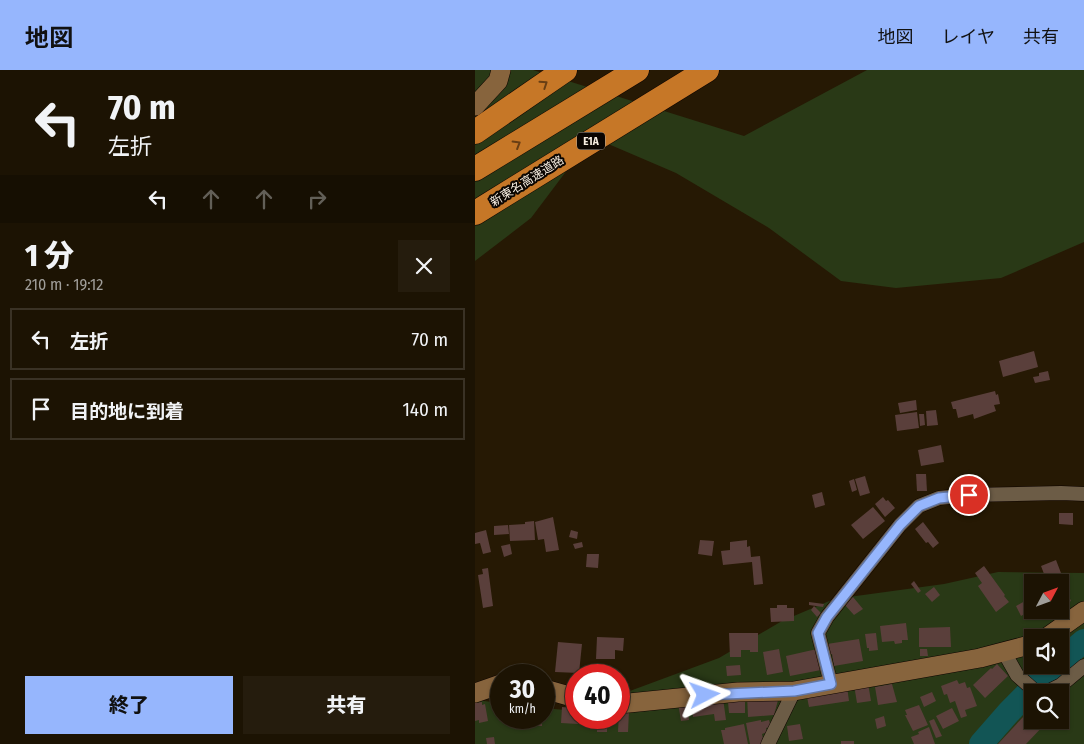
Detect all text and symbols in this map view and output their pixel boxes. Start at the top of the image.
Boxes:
text: 地図 [25,24,73,52]
text: 地図 [878,26,914,48]
text: レイヤ [942,26,995,48]
text: 共有 [1023,26,1059,48]
one-way arrow [538,81,548,90]
text: 70 m [108,86,176,128]
icon: left [25,90,90,155]
road number: E1A [577,132,605,150]
text: 左折 [108,133,152,160]
one-way arrow [511,140,520,150]
street label: 新東名高速道路 [488,153,566,209]
icon: left [144,185,172,213]
icon: ahead [197,185,225,213]
icon: ahead [250,185,278,213]
icon: right [303,185,331,213]
text: 1 分 [25,238,74,274]
button: close [398,240,450,292]
text: 210 m · 19:12 [25,275,103,294]
icon: left [27,325,55,353]
text: 70 m [412,328,448,351]
text: 左折 [70,330,108,353]
icon: arrive [27,395,55,423]
text: 140 m [402,398,448,421]
text: 目的地に到着 [70,400,184,423]
pin [948,474,990,516]
icon: arrive [955,481,983,509]
north arrow [1024,574,1069,619]
map controls [1024,574,1069,729]
button: sound [1024,629,1069,674]
speed limit sign: 40 [565,664,630,729]
position arrow [678,668,730,720]
text: 30 [510,675,535,705]
button: 終了 [25,676,233,734]
button: 共有 [243,676,450,734]
button: search [1024,684,1069,729]
text: km/h [509,702,536,716]

